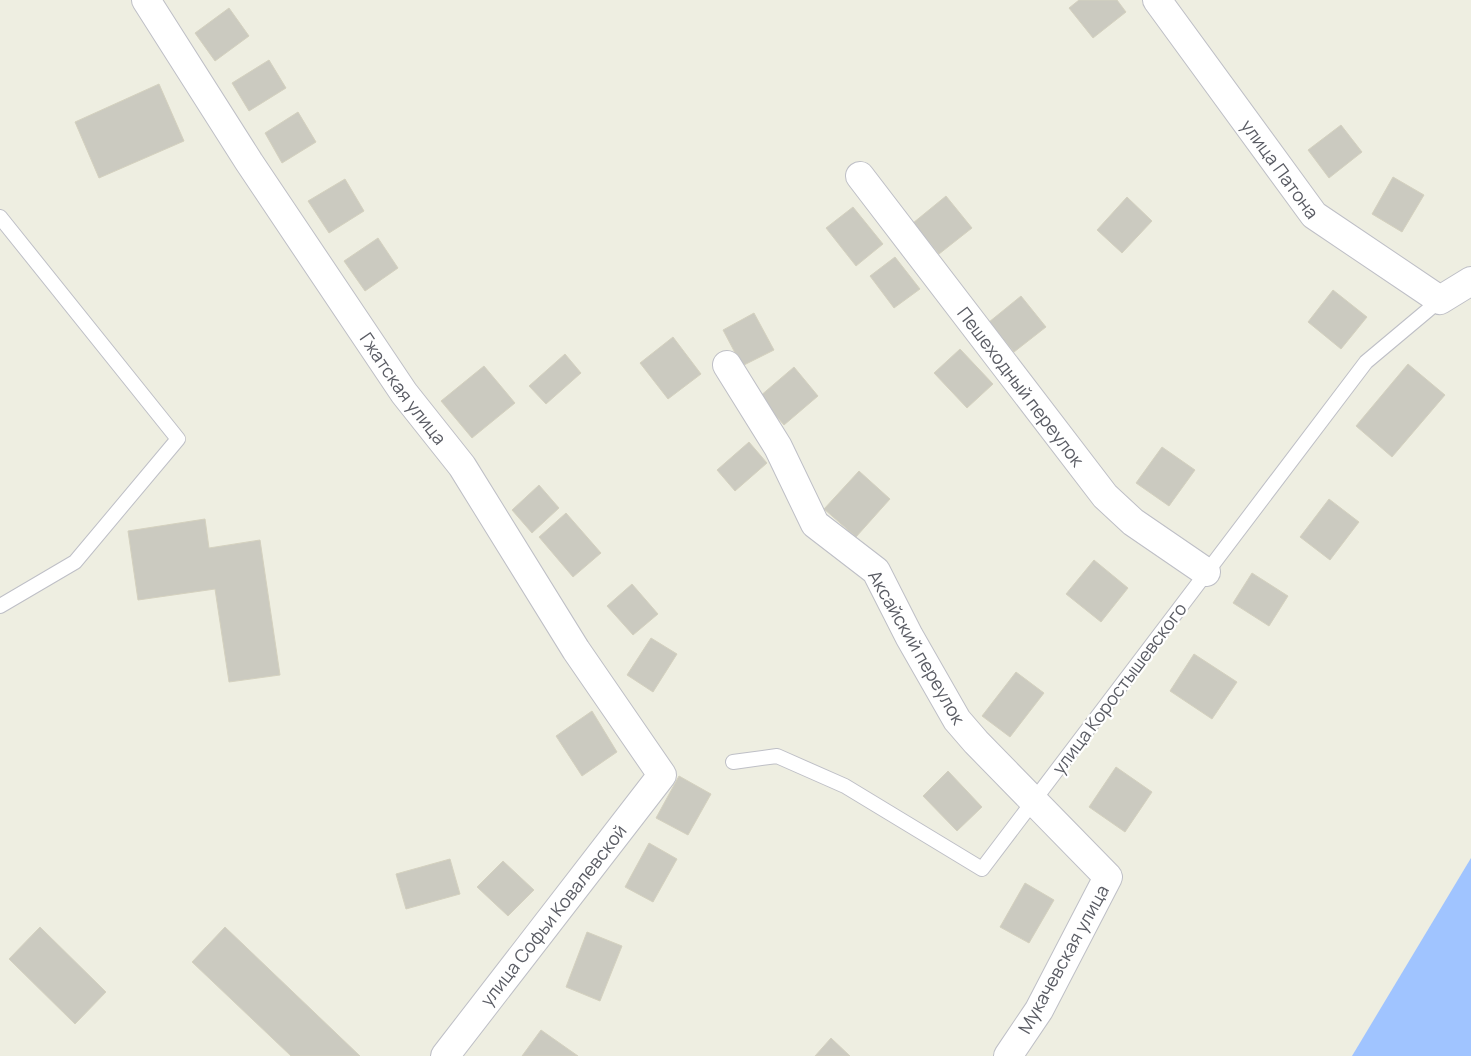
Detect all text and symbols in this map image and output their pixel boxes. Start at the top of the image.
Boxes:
street label: улица Патона [1236,114,1324,223]
street label: Пешеходный переулок [952,302,1090,472]
street label: Гжатская улица [355,328,452,449]
street label: Аксайский переулок [863,566,971,729]
street label: улица Коростышевского [1046,597,1192,779]
street label: улица Софьи Ковалевской [474,819,632,1011]
street label: Мукачевская улица [1012,880,1114,1038]

